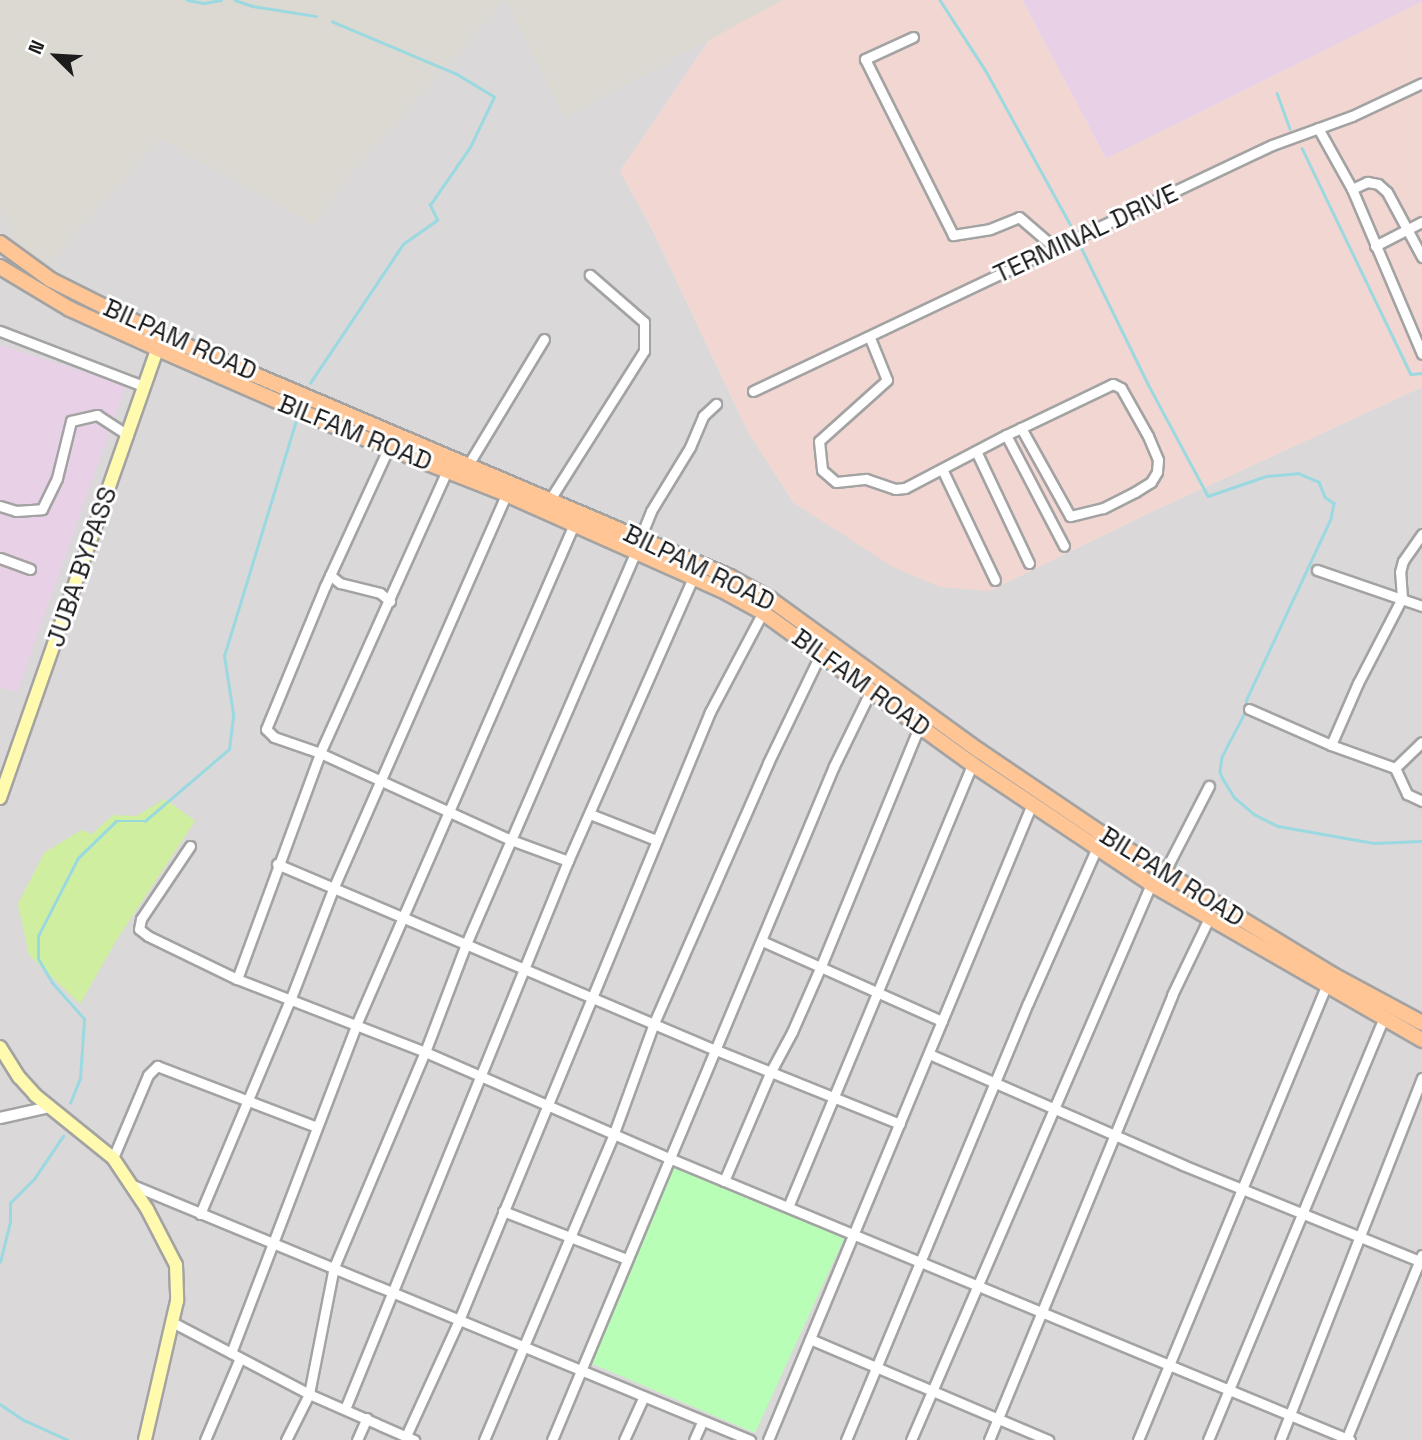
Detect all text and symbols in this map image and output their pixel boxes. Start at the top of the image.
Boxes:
north arrow [21,21,91,91]
text: N [22,36,50,58]
street label: TERMINAL DRIVE [989,178,1183,290]
street label: BILPAM ROAD [98,292,262,388]
street label: BILFAM ROAD [273,388,437,478]
street label: JUBA BYPASS [40,483,124,651]
street label: BILPAM ROAD [618,518,780,618]
street label: BILFAM ROAD [786,622,936,744]
street label: BILPAM ROAD [1094,820,1250,934]

